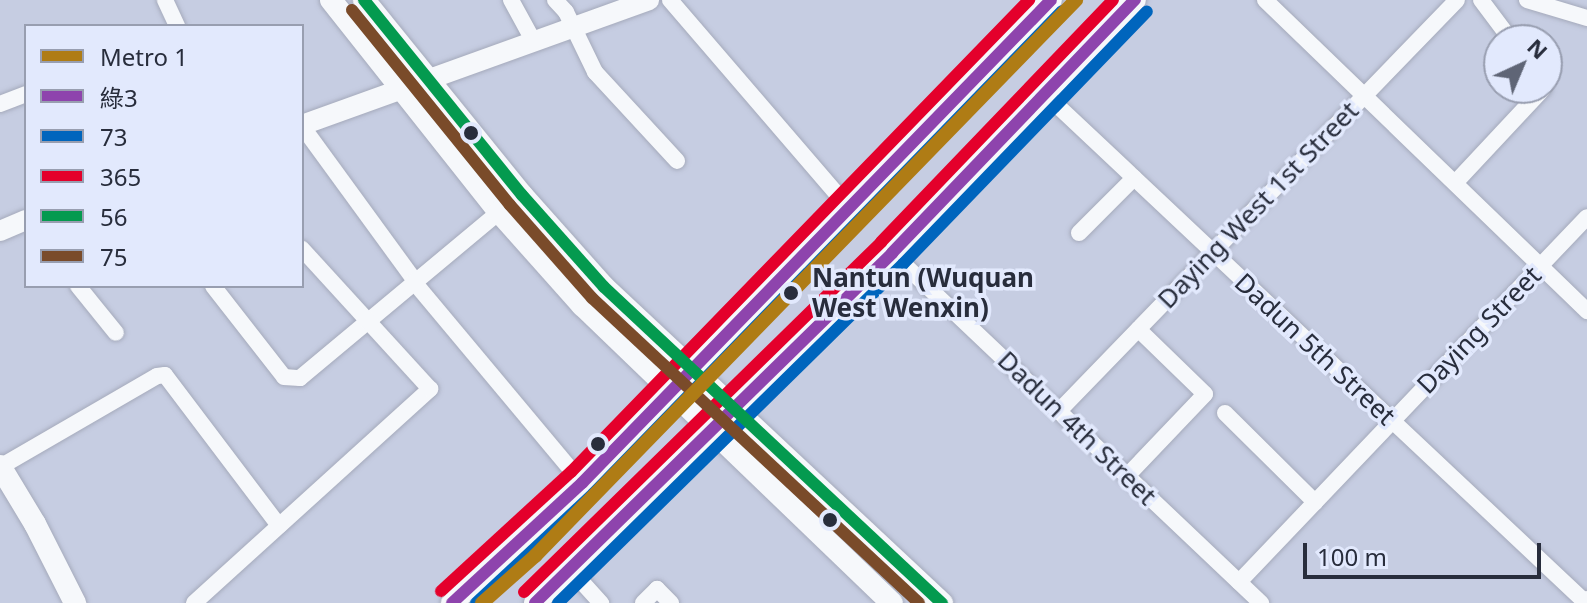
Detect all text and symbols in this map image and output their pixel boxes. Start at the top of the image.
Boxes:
legend [24,24,304,288]
north arrow [1483,24,1563,104]
text: N [1521,31,1555,65]
text: Metro 1 [100,40,188,73]
text: 綠3 [100,81,138,114]
street label: Daying West 1st Street [1151,95,1365,315]
text: 73 [100,120,127,153]
unlabelled marker [463,125,479,141]
text: 365 [100,160,141,193]
text: 56 [100,200,127,233]
text: 75 [100,240,127,273]
street label: Daying Street [1410,260,1548,400]
place label: Nantun (Wuquan West Wenxin) [812,262,1034,324]
street label: Dadun 5th Street [1228,267,1402,431]
marker: Nantun (Wuquan West Wenxin) [777,279,805,307]
street label: Dadun 4th Street [991,344,1163,512]
unlabelled marker [590,436,606,452]
unlabelled marker [822,512,838,528]
scale bar [1307,527,1545,577]
text: 100 m [1317,540,1387,573]

